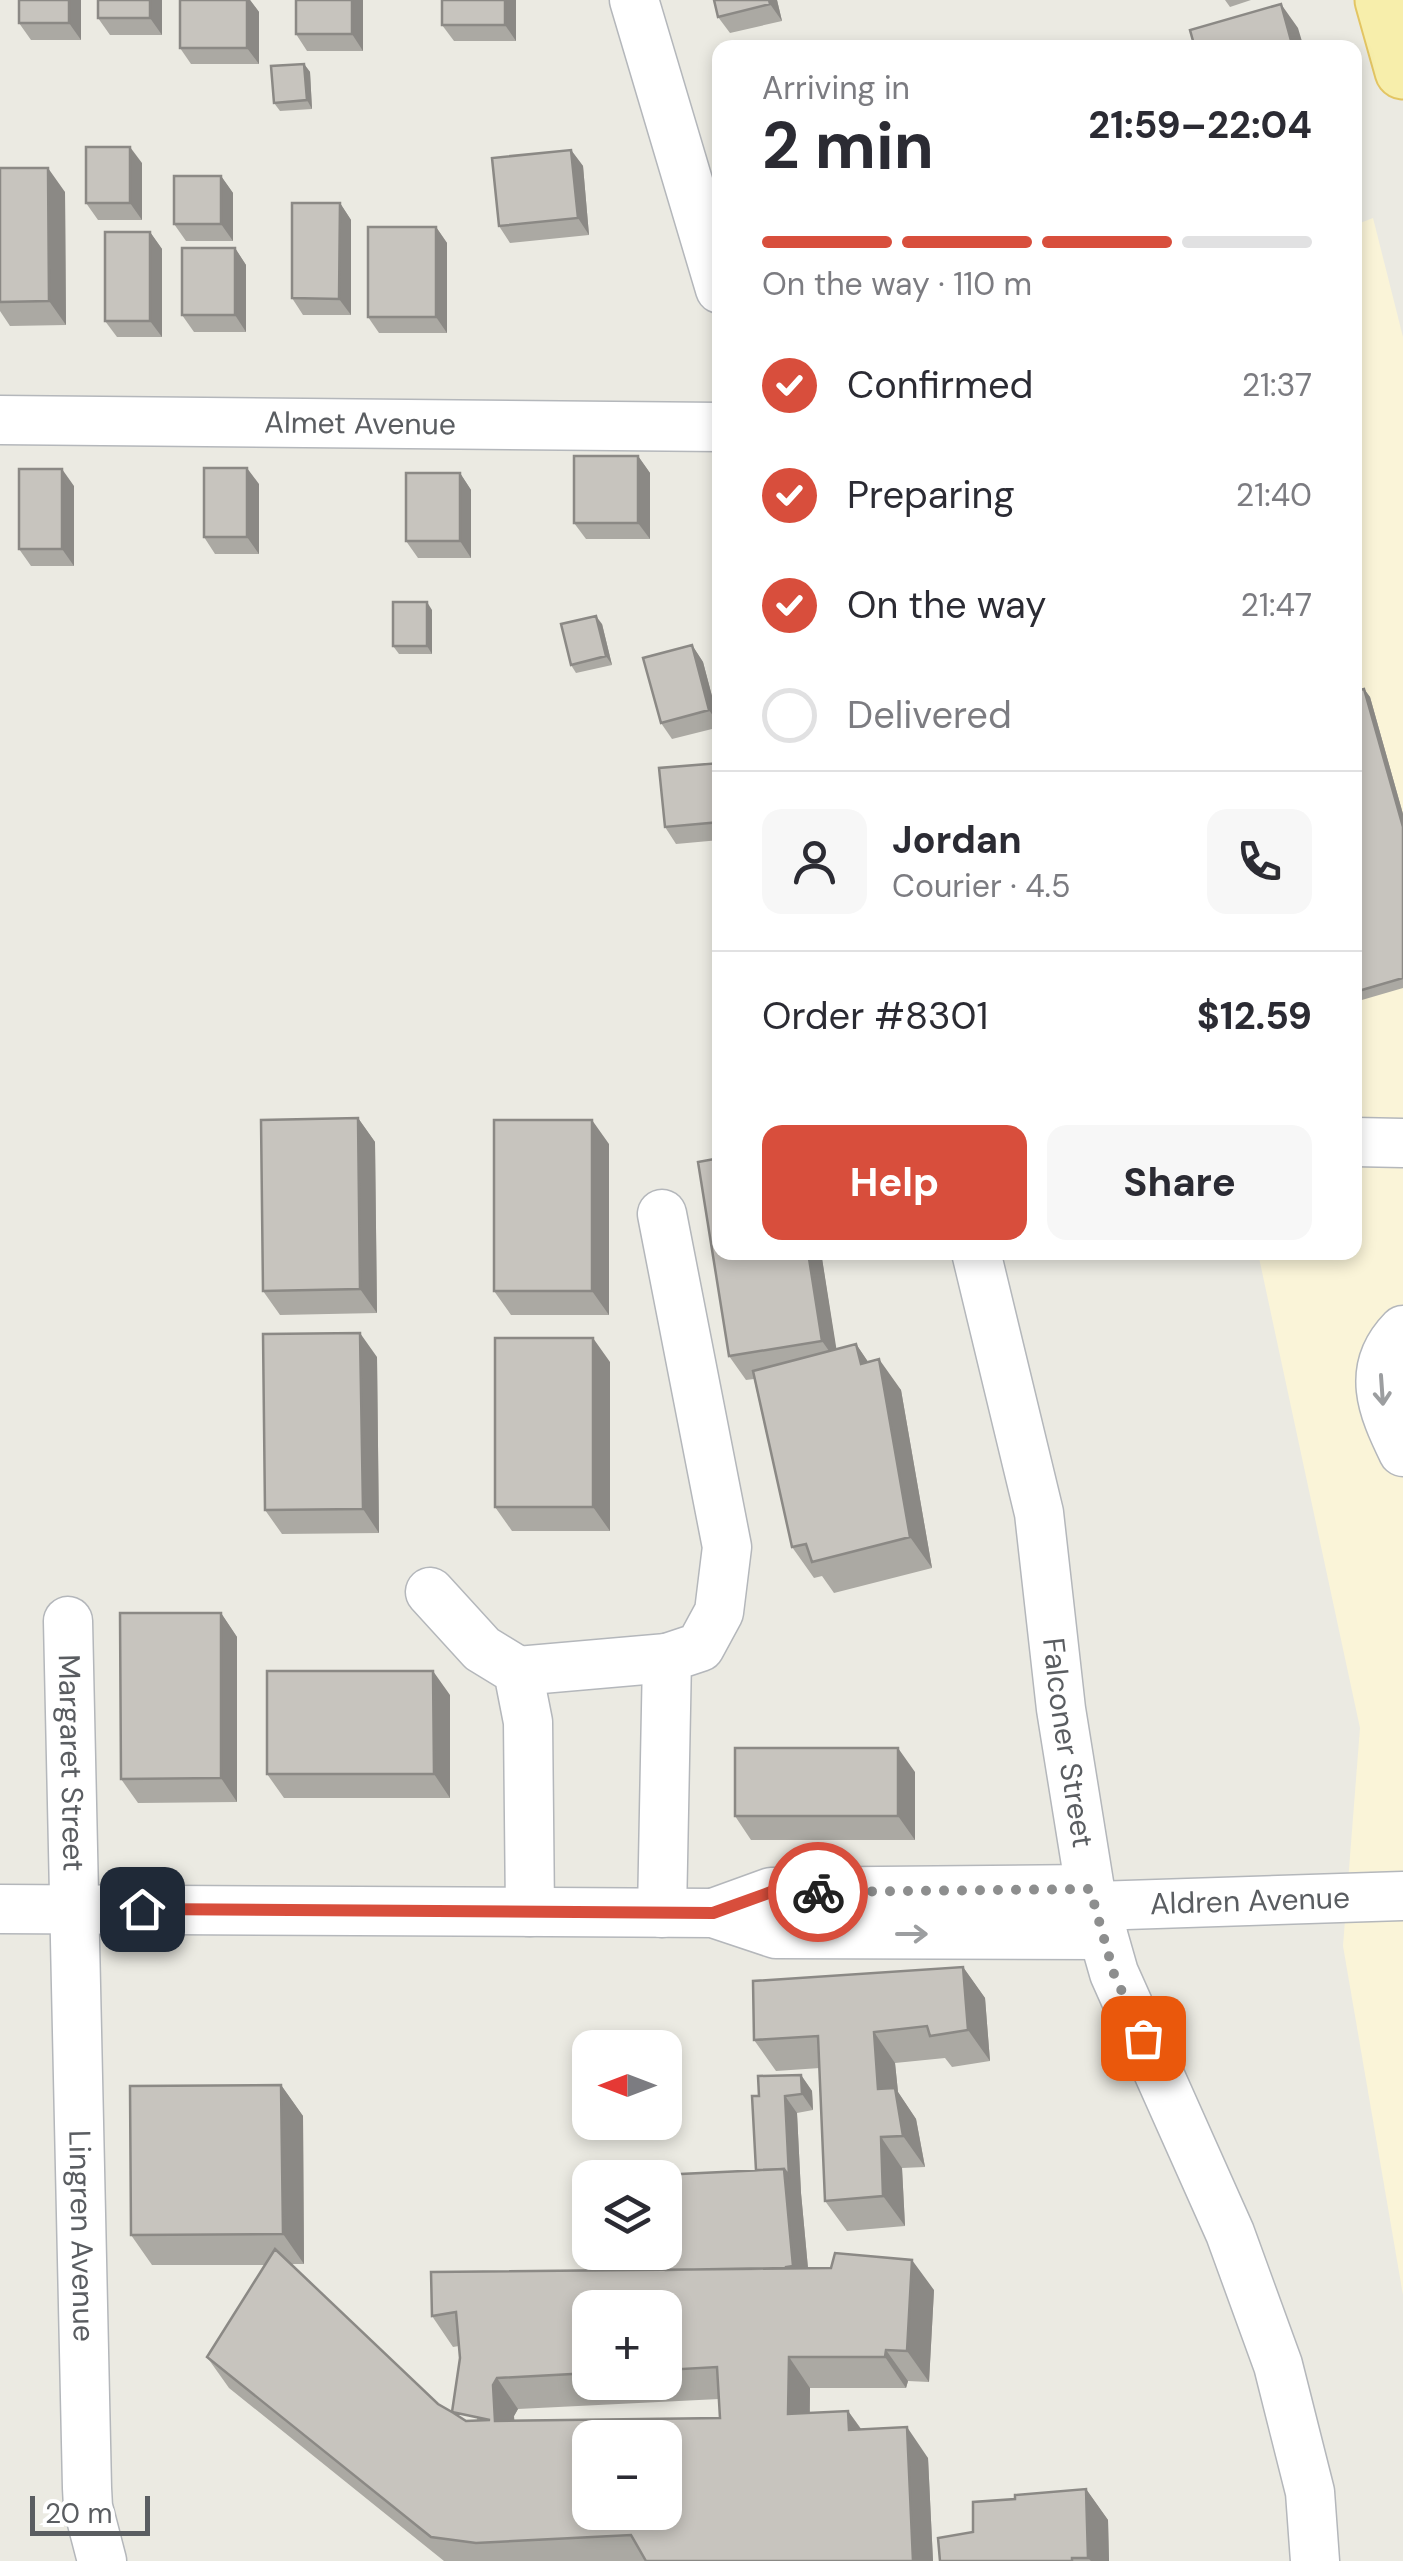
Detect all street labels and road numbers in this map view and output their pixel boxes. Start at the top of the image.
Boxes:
street label: Almet Avenue [264,403,456,443]
street label: Falconer Street [1034,1636,1103,1850]
street label: Margaret Street [50,1654,93,1872]
street label: Aldren Avenue [1149,1878,1351,1923]
street label: Lingren Avenue [60,2130,104,2342]

